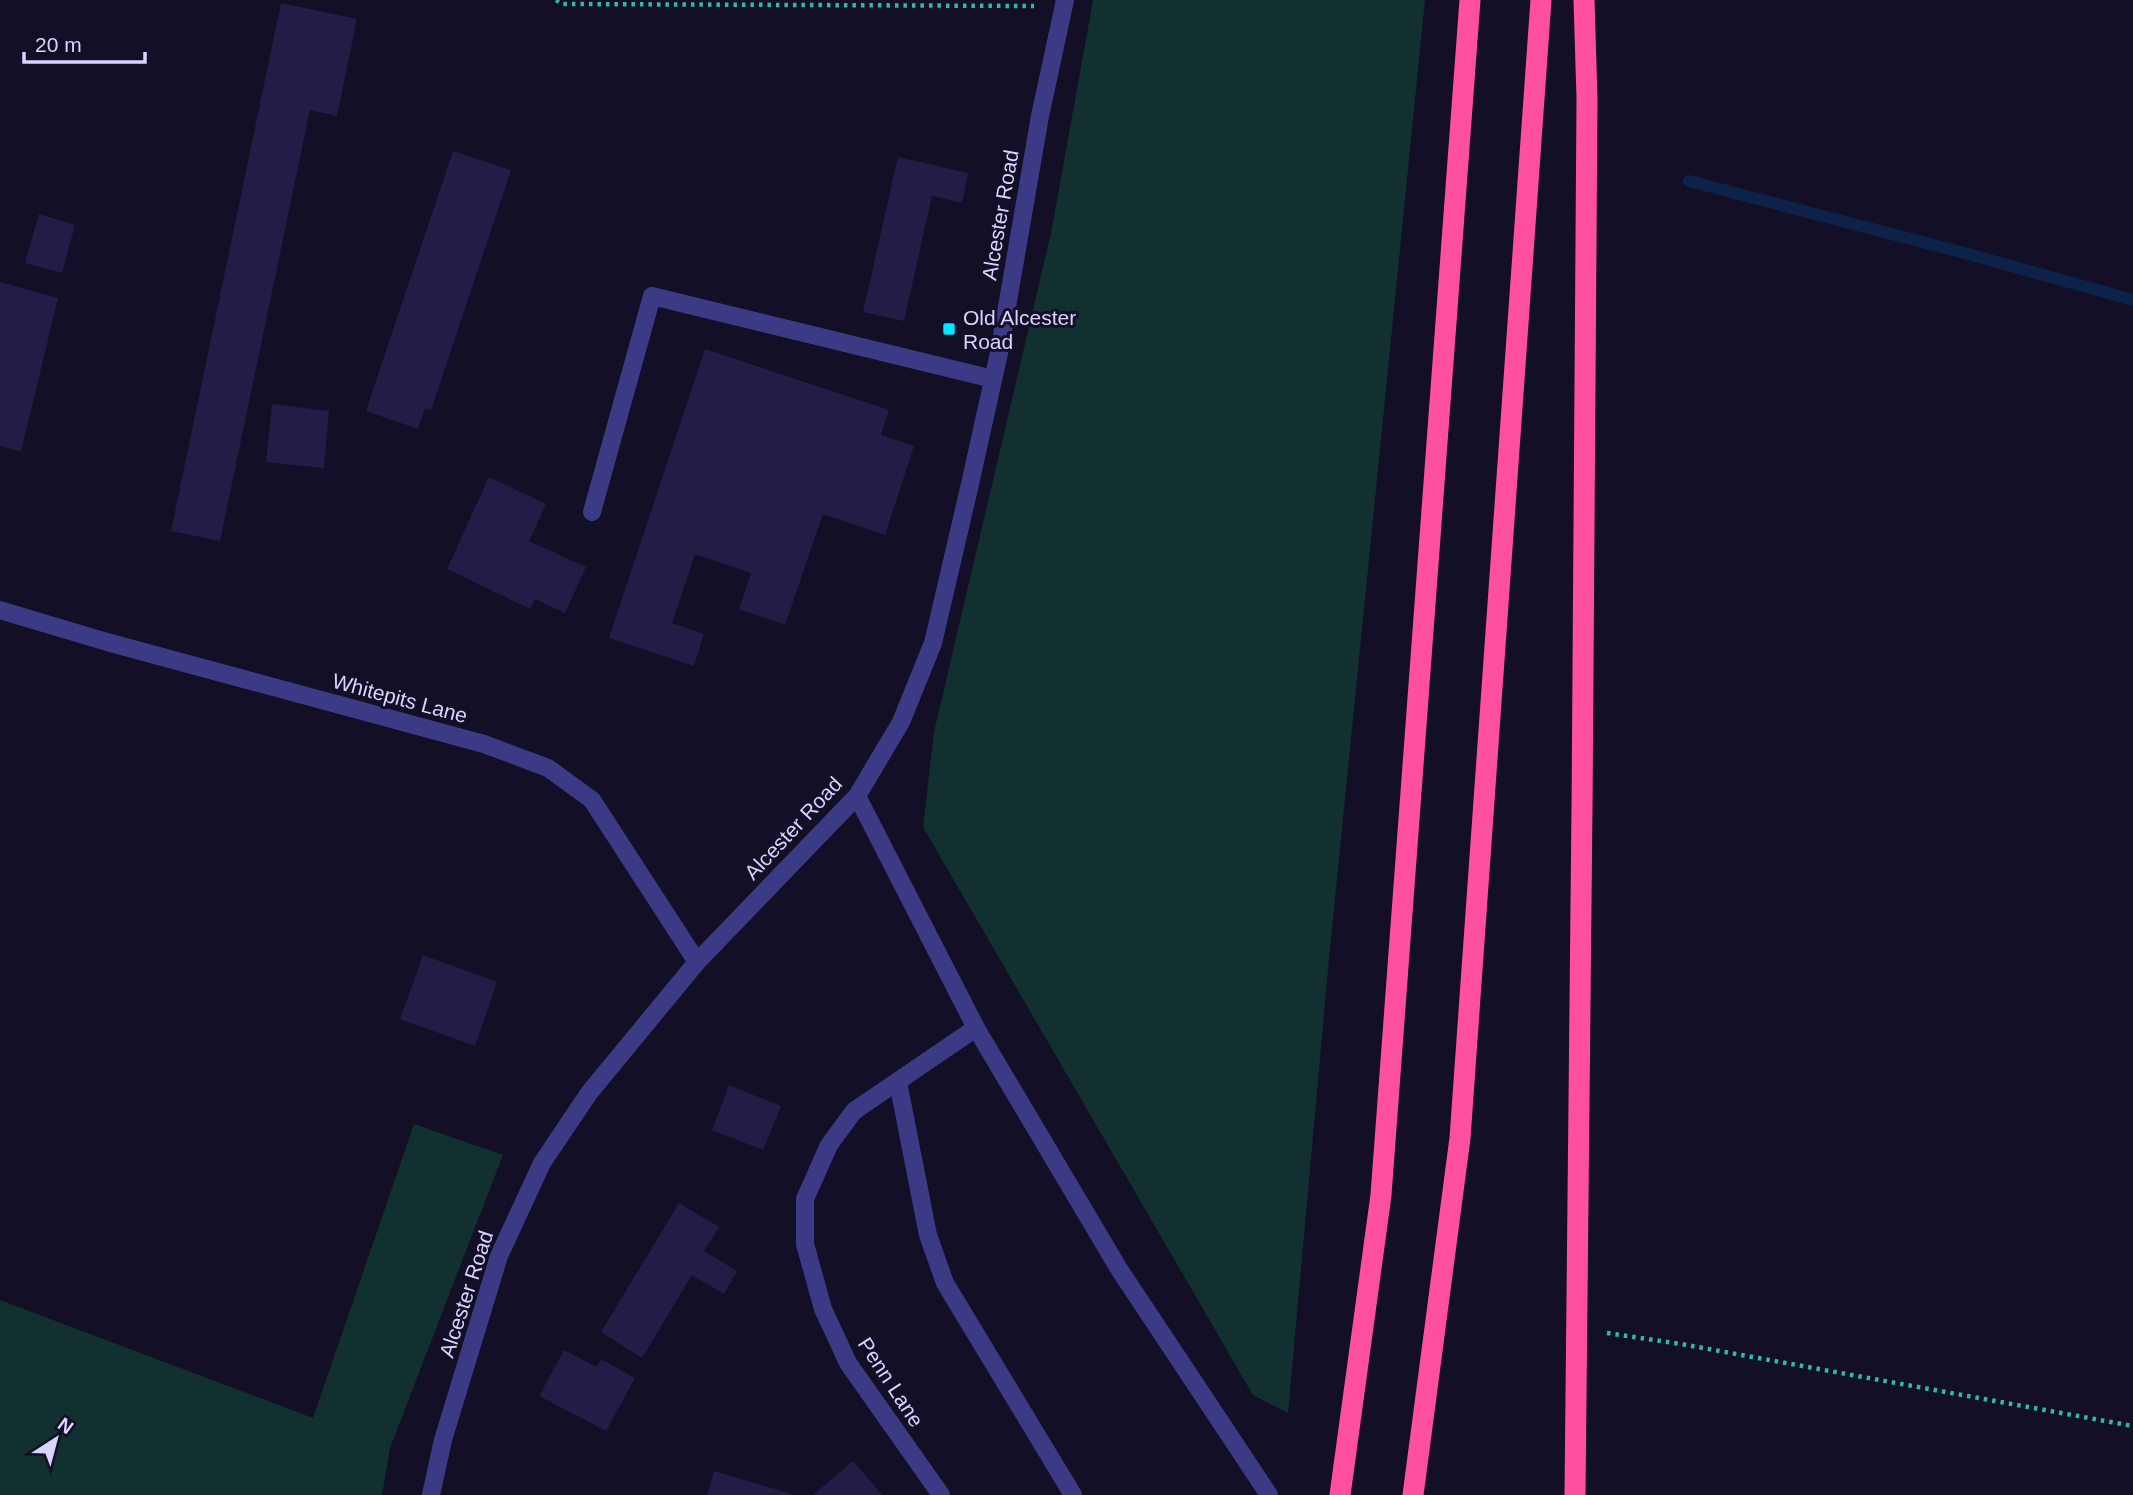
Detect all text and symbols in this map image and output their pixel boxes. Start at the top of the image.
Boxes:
scale bar [24,21,145,65]
text: 20 m [35,33,82,56]
street label: Alcester Road [977,148,1023,282]
place label: Old Alcester Road [963,306,1076,353]
marker: Old Alcester Road [941,321,957,337]
street label: Whitepits Lane [330,669,470,727]
street label: Alcester Road [740,772,846,884]
street label: Alcester Road [435,1228,497,1360]
street label: Penn Lane [854,1333,928,1431]
north arrow [21,1404,91,1474]
text: N [54,1413,77,1438]

